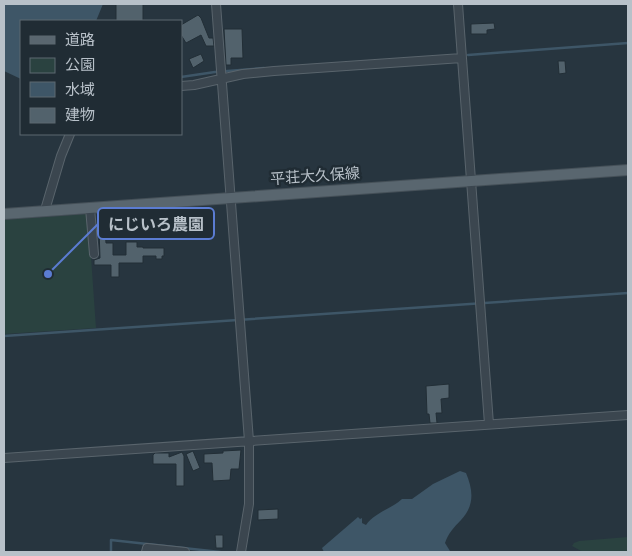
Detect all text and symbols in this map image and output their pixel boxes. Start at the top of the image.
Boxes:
legend [20,20,182,135]
text: 道路 [65,30,95,49]
text: 公園 [65,55,95,74]
text: 水域 [65,80,95,99]
text: 建物 [65,105,95,124]
street label: 平荘大久保線 [269,163,361,188]
callout: にじいろ農園 [98,208,214,239]
text: にじいろ農園 [108,214,204,234]

